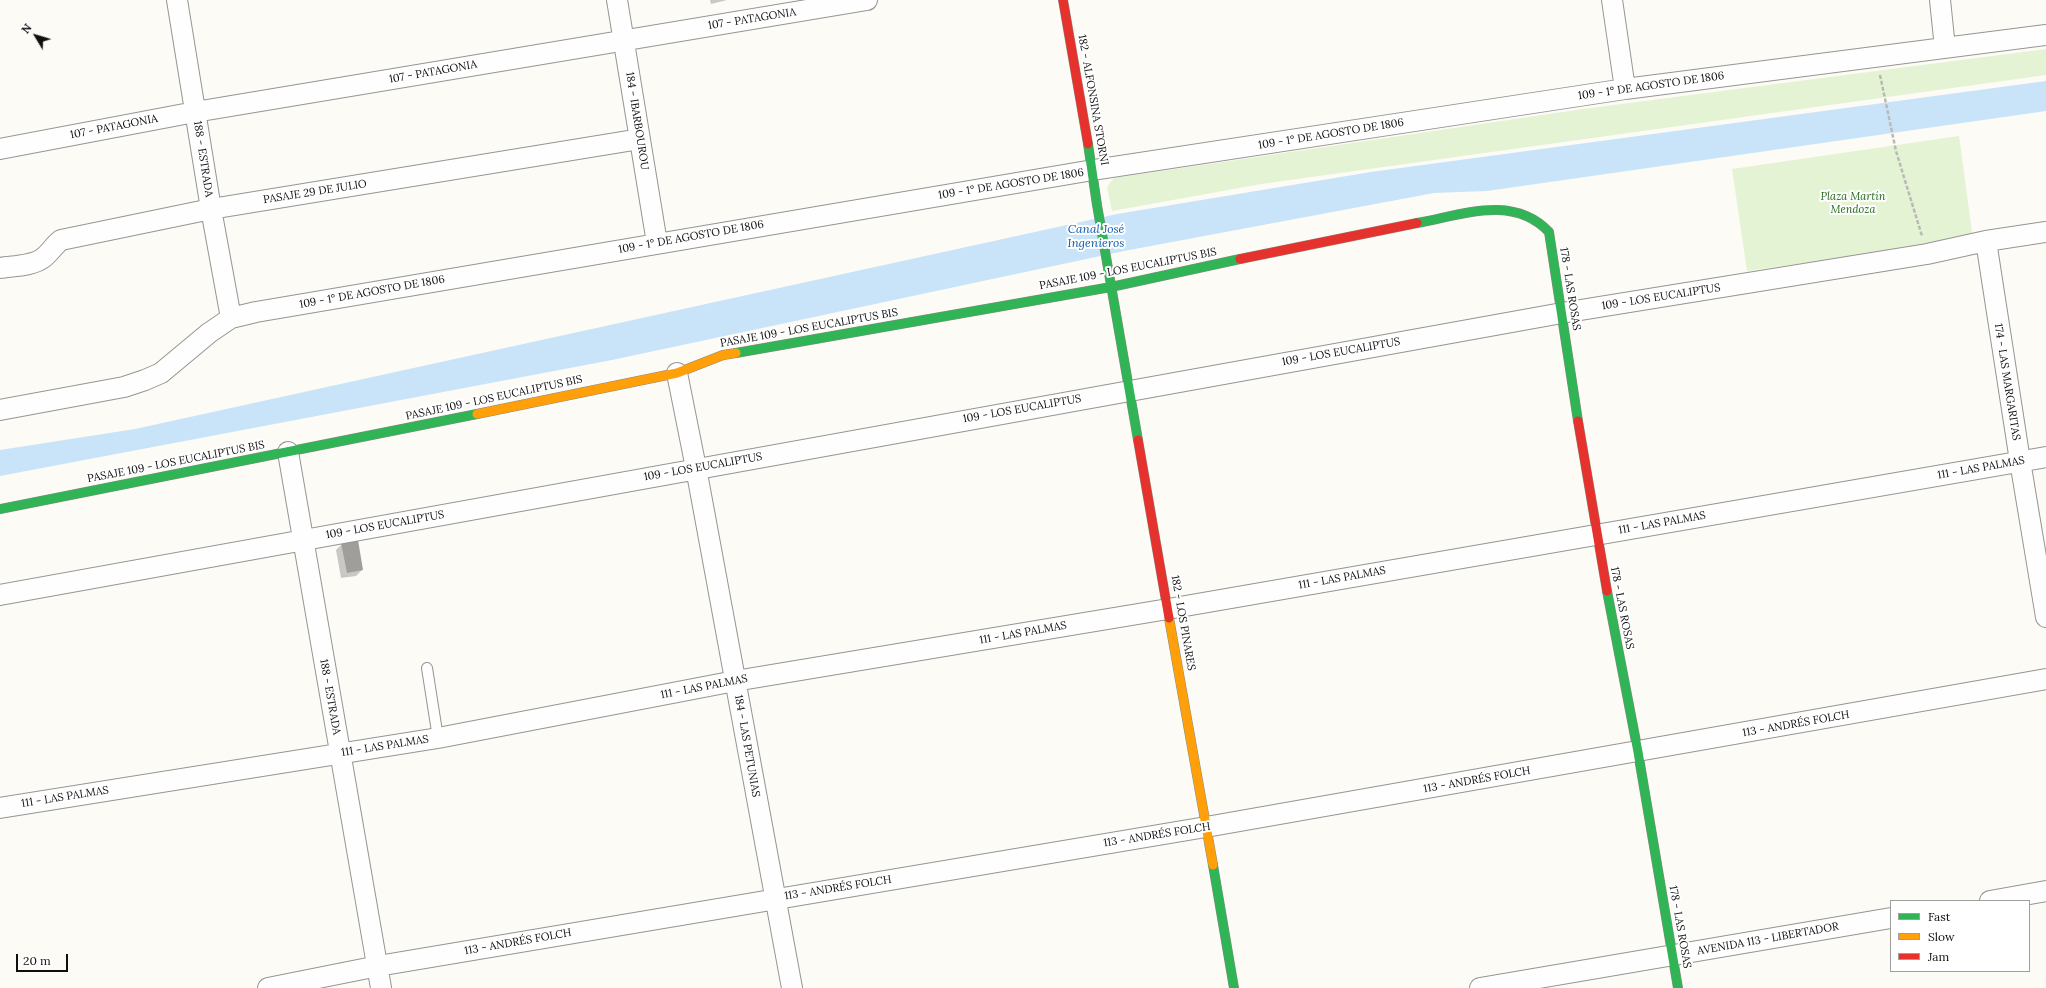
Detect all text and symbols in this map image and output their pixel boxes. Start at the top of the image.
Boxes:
street label: 107 - PATAGONIA [707,6,797,32]
north arrow [16,16,56,56]
text: N [18,21,35,36]
street label: 182 - ALFONSINA STORNI [1075,34,1111,166]
street label: 107 - PATAGONIA [388,58,478,86]
street label: 109 - 1° DE AGOSTO DE 1806 [1577,69,1725,103]
street label: 184 - IBARBOUROU [623,71,651,171]
street label: 107 - PATAGONIA [69,112,159,142]
street label: 109 - 1° DE AGOSTO DE 1806 [1257,116,1405,152]
street label: 188 - ESTRADA [190,120,216,198]
street label: 109 - 1° DE AGOSTO DE 1806 [937,166,1085,202]
street label: PASAJE 29 DE JULIO [262,177,368,207]
park label: Plaza Martín Mendoza [1820,190,1886,216]
street label: 109 - 1° DE AGOSTO DE 1806 [617,218,765,256]
water label: Canal José Ingenieros [1068,223,1124,251]
street label: PASAJE 109 - LOS EUCALIPTUS BIS [1038,245,1218,293]
street label: 178 - LAS ROSAS [1557,246,1583,332]
street label: 109 - 1° DE AGOSTO DE 1806 [298,273,446,311]
street label: 109 - LOS EUCALIPTUS [1601,281,1721,313]
street label: PASAJE 109 - LOS EUCALIPTUS BIS [719,306,899,350]
street label: 174 - LAS MARGARITAS [1991,323,2023,441]
street label: 109 - LOS EUCALIPTUS [1281,335,1401,369]
street label: PASAJE 109 - LOS EUCALIPTUS BIS [404,373,584,423]
street label: 109 - LOS EUCALIPTUS [962,392,1082,426]
street label: PASAJE 109 - LOS EUCALIPTUS BIS [86,438,266,486]
street label: 109 - LOS EUCALIPTUS [643,450,763,484]
street label: 111 - LAS PALMAS [1936,454,2026,482]
street label: 109 - LOS EUCALIPTUS [325,508,445,542]
street label: 111 - LAS PALMAS [1617,509,1707,537]
street label: 111 - LAS PALMAS [1297,564,1387,592]
street label: 178 - LAS ROSAS [1608,566,1636,650]
street label: 182 - LOS PINARES [1168,574,1198,672]
street label: 111 - LAS PALMAS [978,619,1068,647]
street label: 188 - ESTRADA [317,658,343,736]
street label: 111 - LAS PALMAS [659,672,749,702]
street label: 184 - LAS PETUNIAS [731,694,763,798]
street label: 113 - ANDRÉS FOLCH [1741,708,1851,740]
street label: 111 - LAS PALMAS [340,733,430,759]
street label: 113 - ANDRÉS FOLCH [1422,764,1532,796]
street label: 111 - LAS PALMAS [20,784,110,810]
street label: 113 - ANDRÉS FOLCH [1102,820,1212,850]
street label: 113 - ANDRÉS FOLCH [783,873,893,903]
street label: 178 - LAS ROSAS [1666,884,1694,970]
legend [1890,900,2030,972]
text: Fast [1928,909,1951,924]
street label: AVENIDA 113 - LIBERTADOR [1696,920,1840,958]
street label: 113 - ANDRÉS FOLCH [463,926,573,958]
text: Slow [1928,929,1955,944]
scale bar [18,946,70,972]
text: Jam [1928,949,1949,964]
text: 20 m [23,953,51,968]

